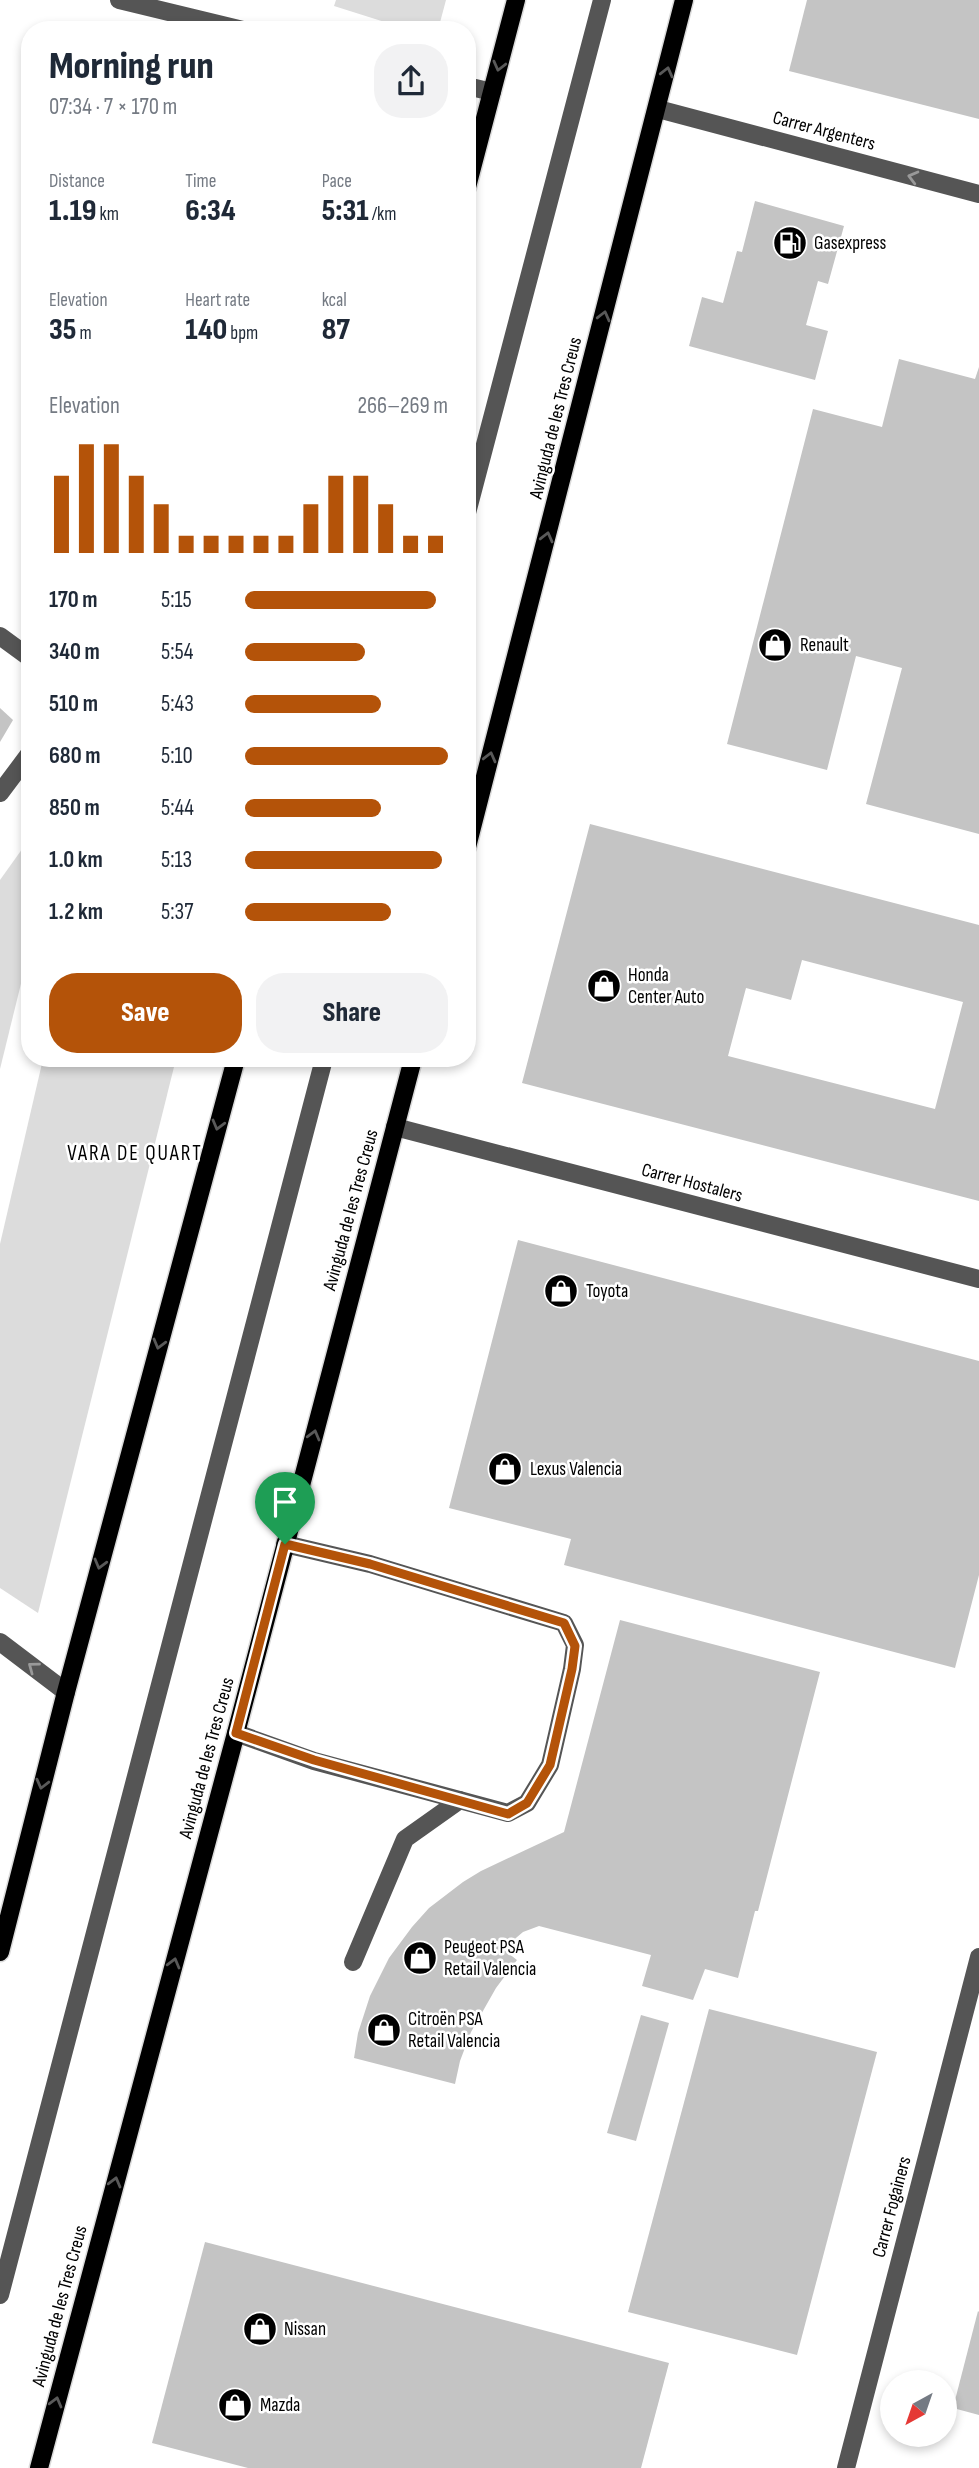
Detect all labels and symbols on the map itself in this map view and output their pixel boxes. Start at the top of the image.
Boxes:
one-way arrow [493,60,507,72]
one-way arrow [658,66,673,78]
street label: Carrer Argenters [770,106,878,156]
one-way arrow [907,170,919,185]
fuel station icon: Gasexpress [771,224,809,262]
place label: Gasexpress [814,232,886,255]
one-way arrow [596,310,610,322]
street label: Avinguda de les Tres Creus [525,335,587,502]
one-way arrow [539,531,553,543]
shop icon: Renault [756,626,794,664]
place label: Renault [800,634,849,657]
one-way arrow [482,751,496,763]
place label: Honda Center Auto [628,964,704,1009]
shop icon: Honda Center Auto [585,967,623,1005]
one-way arrow [212,1118,227,1130]
street label: Avinguda de les Tres Creus [318,1127,384,1294]
district label: VARA DE QUART [67,1141,203,1166]
street label: Carrer Hostalers [639,1159,745,1208]
shop icon: Toyota [542,1272,580,1310]
place label: Toyota [586,1280,628,1303]
one-way arrow [153,1338,167,1350]
one-way arrow [306,1429,320,1441]
shop icon: Lexus Valencia [486,1450,524,1488]
place label: Lexus Valencia [530,1458,622,1481]
pin [255,1472,315,1544]
one-way arrow [94,1558,108,1570]
one-way arrow [28,1663,41,1675]
street label: Avinguda de les Tres Creus [174,1675,240,1842]
one-way arrow [36,1778,50,1790]
place label: Peugeot PSA Retail Valencia [444,1936,536,1981]
shop icon: Peugeot PSA Retail Valencia [401,1939,439,1977]
one-way arrow [166,1957,180,1969]
place label: Citroën PSA Retail Valencia [408,2008,500,2053]
shop icon: Citroën PSA Retail Valencia [365,2011,403,2049]
street label: Carrer Fogainers [867,2154,917,2260]
one-way arrow [107,2176,121,2188]
street label: Avinguda de les Tres Creus [27,2223,93,2390]
shop icon: Nissan [241,2310,279,2348]
place label: Nissan [284,2318,326,2341]
north arrow [880,2370,957,2446]
shop icon: Mazda [216,2386,254,2424]
place label: Mazda [260,2394,300,2417]
one-way arrow [48,2396,62,2408]

